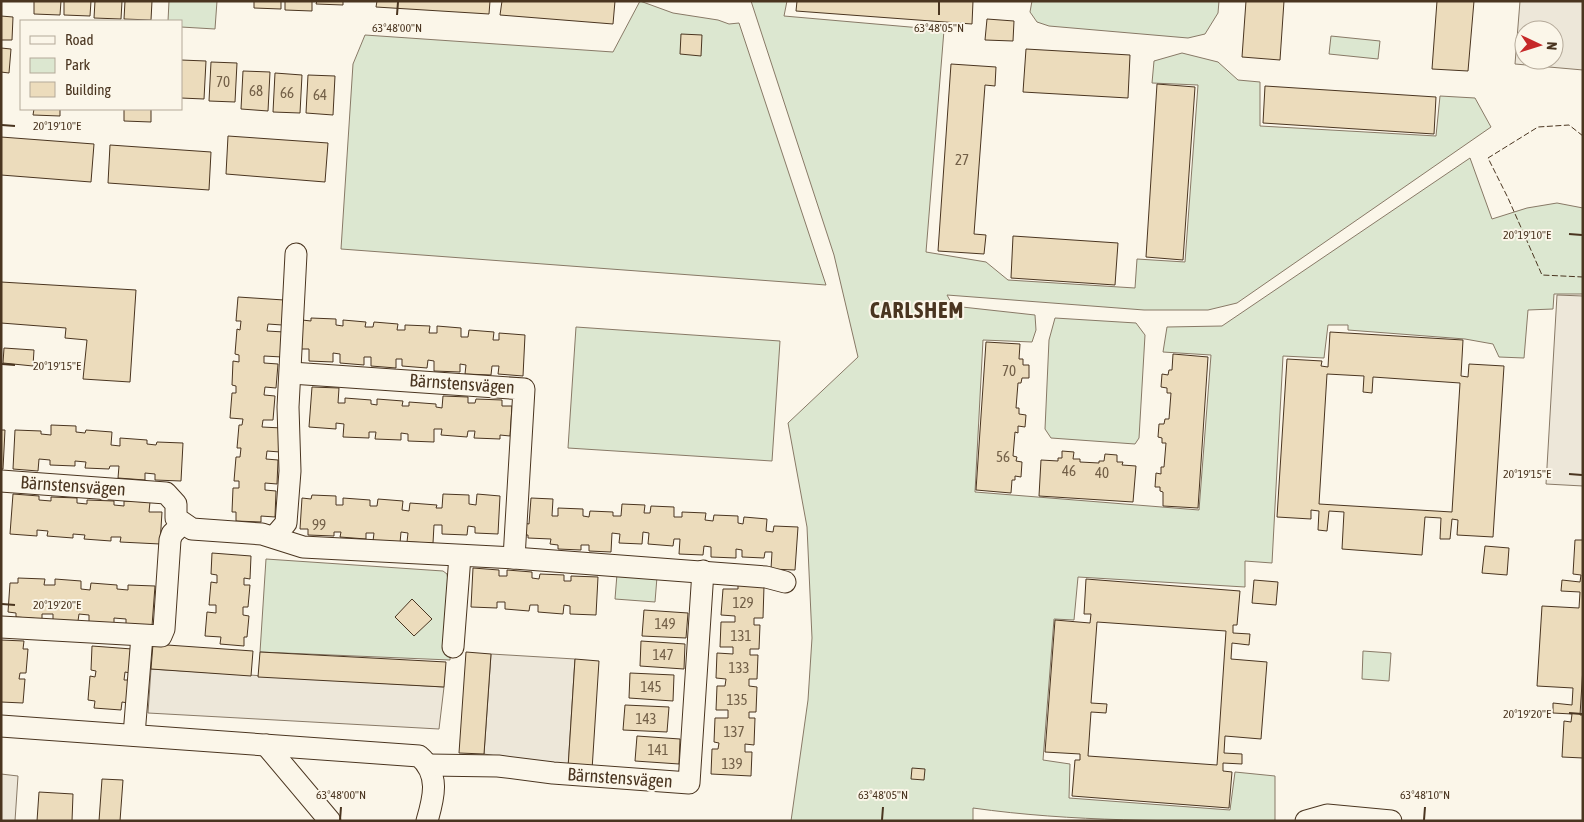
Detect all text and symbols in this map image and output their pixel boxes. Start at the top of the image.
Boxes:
legend [20,20,182,110]
north arrow [1514,20,1564,70]
text: 63°48'00"N [372,21,422,35]
text: 63°48'05"N [914,21,964,35]
text: Road [65,31,94,48]
text: N [1544,41,1560,51]
text: Park [65,56,90,73]
house number: 70 [216,73,230,90]
text: Building [65,81,111,98]
house number: 68 [249,82,263,99]
house number: 66 [280,84,294,101]
house number: 64 [313,86,327,103]
text: 20°19'10"E [33,119,81,133]
house number: 27 [955,151,969,168]
text: 20°19'10"E [1503,228,1551,242]
district label: CARLSHEM [870,297,964,323]
text: 20°19'15"E [33,359,81,373]
house number: 70 [1002,362,1016,379]
street label: Bärnstensvägen [409,369,515,398]
house number: 56 [996,448,1010,465]
house number: 46 [1062,462,1076,479]
house number: 40 [1095,464,1109,481]
text: 20°19'15"E [1503,467,1551,481]
street label: Bärnstensvägen [20,471,126,500]
house number: 99 [312,516,326,533]
house number: 129 [732,594,754,611]
text: 20°19'20"E [33,598,81,612]
house number: 149 [654,615,676,632]
house number: 131 [730,627,752,644]
house number: 147 [652,646,674,663]
house number: 133 [728,659,750,676]
house number: 145 [640,678,662,695]
house number: 135 [726,691,748,708]
text: 20°19'20"E [1503,707,1551,721]
house number: 143 [635,710,657,727]
house number: 137 [723,723,745,740]
house number: 141 [647,741,669,758]
house number: 139 [721,755,743,772]
street label: Bärnstensvägen [567,763,673,792]
text: 63°48'00"N [316,788,366,802]
text: 63°48'05"N [858,788,908,802]
text: 63°48'10"N [1400,788,1450,802]

